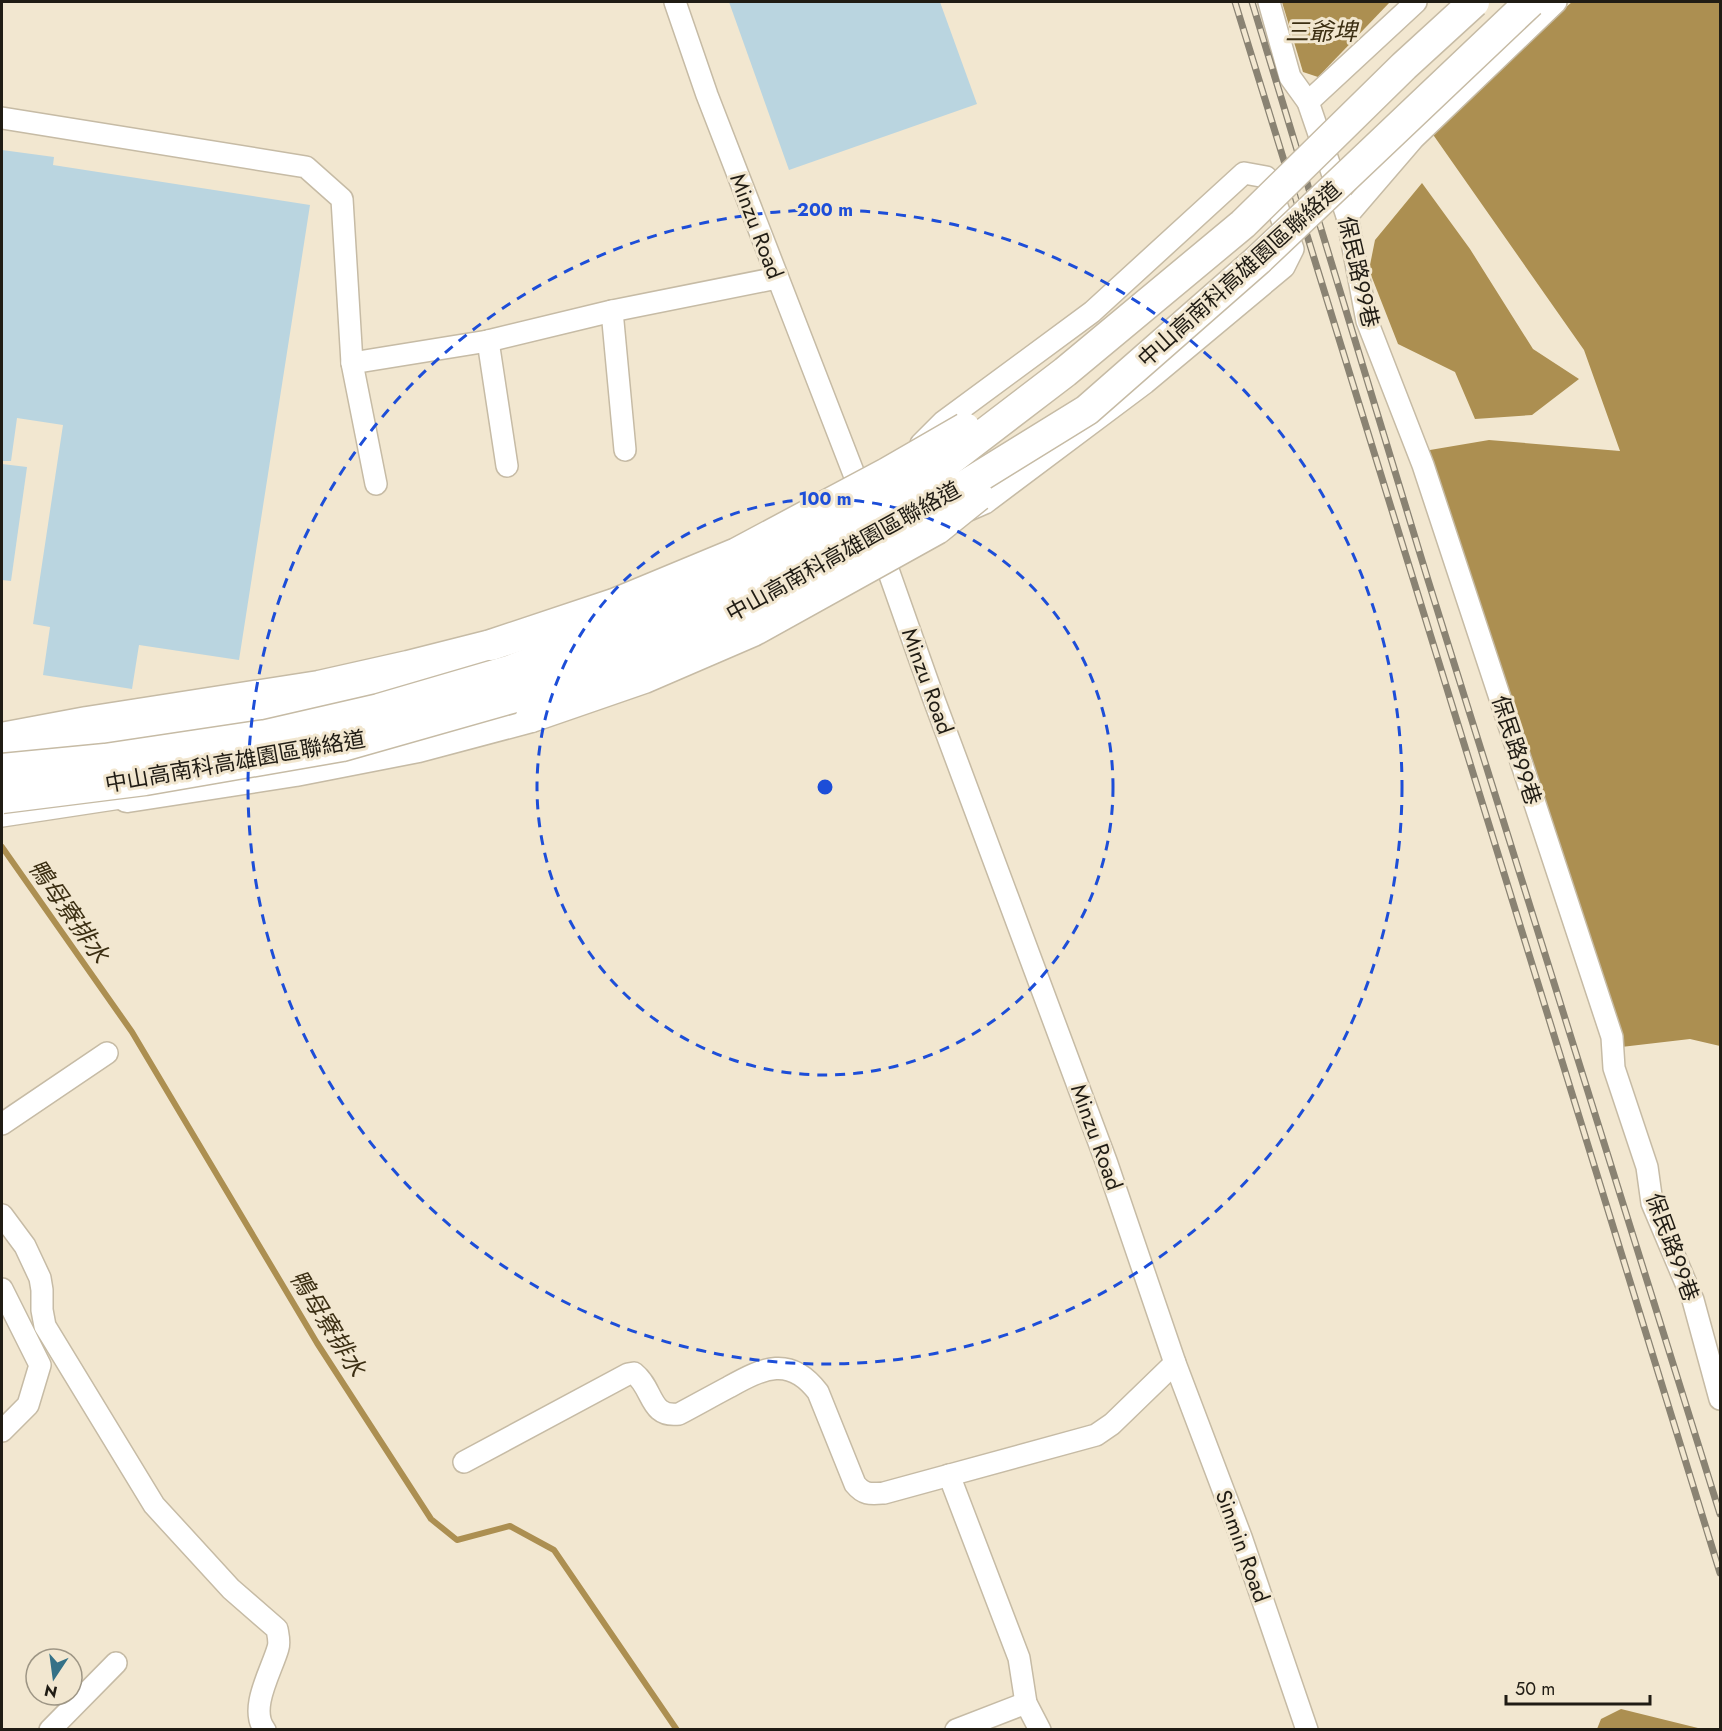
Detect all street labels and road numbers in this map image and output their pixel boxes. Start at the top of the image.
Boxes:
street label: Minzu Road [722,169,792,283]
street label: 中山高南科高雄園區聯絡道 [1130,174,1348,374]
street label: 保民路99巷 [1331,213,1387,331]
street label: 中山高南科高雄園區聯絡道 [720,473,966,629]
street label: Minzu Road [894,624,962,738]
street label: 保民路99巷 [1484,691,1550,809]
street label: 中山高南科高雄園區聯絡道 [102,722,368,800]
street label: Minzu Road [1063,1080,1131,1194]
street label: 保民路99巷 [1639,1188,1707,1306]
street label: Sinmin Road [1208,1485,1278,1607]

